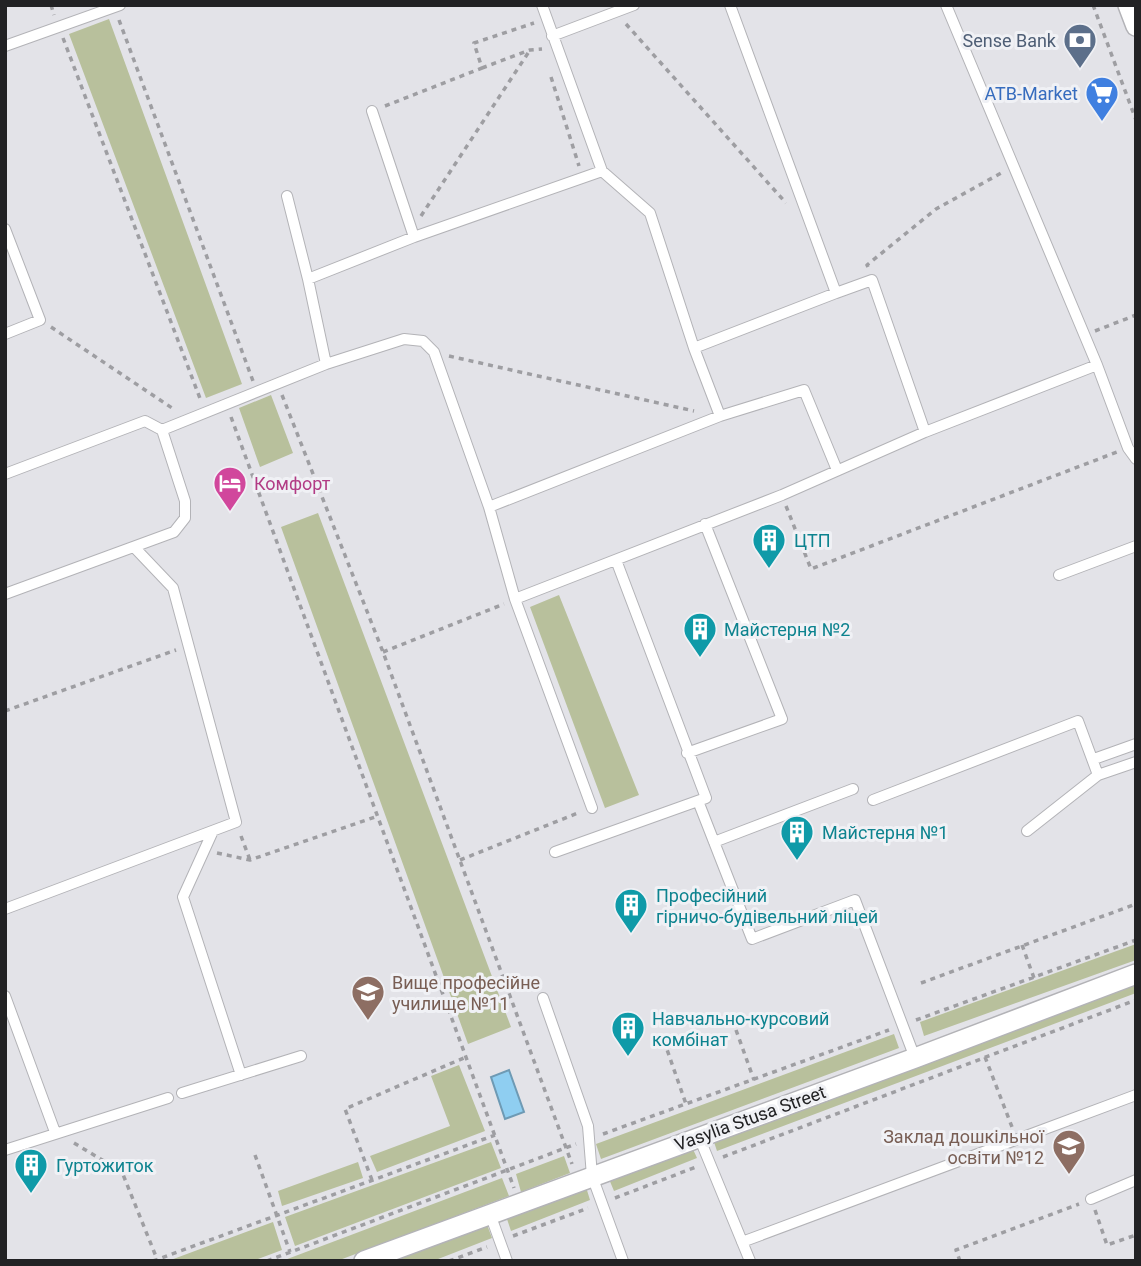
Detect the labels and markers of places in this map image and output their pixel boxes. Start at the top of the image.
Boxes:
bank icon: Sense Bank [1061,21,1099,70]
place label: Sense Bank [962,30,1057,51]
supermarket icon: ATB-Market [1083,74,1121,123]
place label: ATB-Market [984,83,1078,104]
hotel icon: Комфорт [211,464,249,513]
place label: Комфорт [254,473,331,494]
building icon: ЦТП [750,521,788,570]
place label: ЦТП [794,530,831,551]
building icon: Майстерня №2 [681,610,719,659]
place label: Майстерня №2 [724,619,850,640]
building icon: Майстерня №1 [778,813,816,862]
place label: Майстерня №1 [822,822,948,843]
place label: Професійний гірничо-будівельний ліцей [656,885,878,927]
building icon: Професійний гірничо-будівельний ліцей [612,886,650,935]
place label: Вище професійне училище №11 [392,972,540,1014]
school or university icon: Вище професійне училище №11 [349,973,387,1022]
place label: Навчально-курсовий комбінат [652,1008,829,1050]
building icon: Навчально-курсовий комбінат [609,1009,647,1058]
place label: Заклад дошкільної освіти №12 [883,1126,1046,1168]
school or university icon: Заклад дошкільної освіти №12 [1050,1127,1088,1176]
building icon: Гуртожиток [12,1146,50,1195]
place label: Гуртожиток [56,1155,154,1176]

